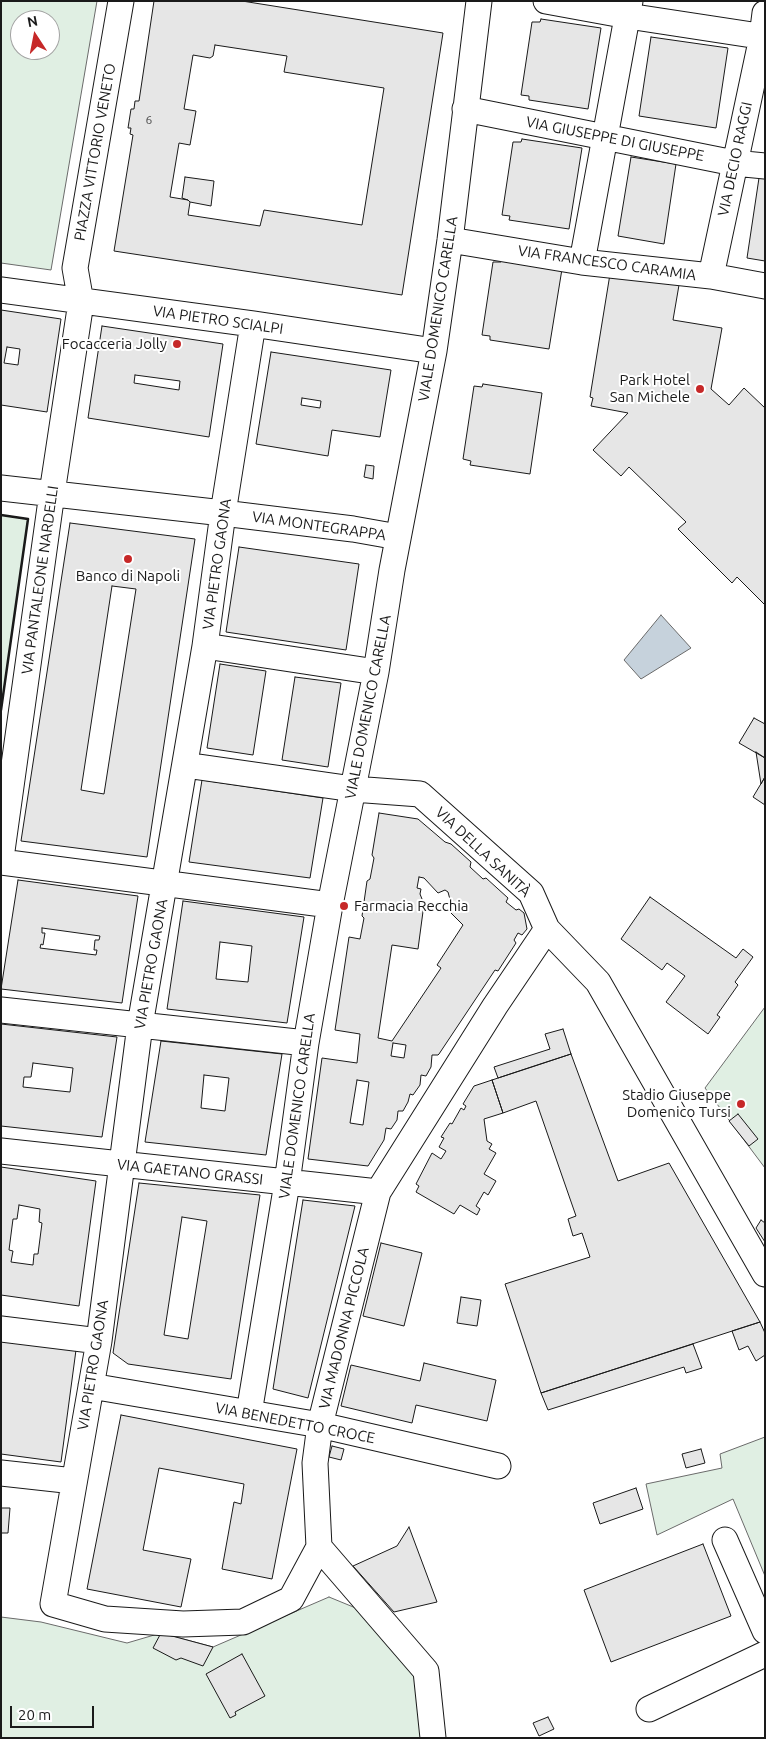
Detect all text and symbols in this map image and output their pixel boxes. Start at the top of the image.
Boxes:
north arrow [10,10,60,60]
text: N [26,12,39,30]
street label: PIAZZA VITTORIO VENETO [70,62,120,242]
street label: VIA DECIO RAGGI [714,100,756,218]
house number: 6 [146,113,152,127]
street label: VIA GIUSEPPE DI GIUSEPPE [524,113,706,165]
street label: VIALE DOMENICO CARELLA [414,215,462,403]
street label: VIA FRANCESCO CARAMIA [517,242,697,284]
street label: VIA PIETRO SCIALPI [152,302,284,338]
place label: Focacceria Jolly [62,335,167,353]
marker: Focacceria Jolly [171,338,183,350]
place label: Park Hotel San Michele [610,371,690,406]
marker: Park Hotel San Michele [694,383,706,395]
street label: VIA PANTALEONE NARDELLI [18,484,62,676]
street label: VIA PIETRO GAONA [199,497,235,631]
street label: VIA MONTEGRAPPA [251,508,387,544]
marker: Banco di Napoli [122,553,134,565]
place label: Banco di Napoli [76,567,180,585]
street label: VIALE DOMENICO CARELLA [341,613,395,801]
street label: VIA DELLA SANITÀ [432,803,534,901]
street label: VIA PIETRO GAONA [131,897,171,1031]
place label: Farmacia Recchia [354,897,469,915]
marker: Farmacia Recchia [338,900,350,912]
street label: VIALE DOMENICO CARELLA [275,1012,319,1200]
place label: Stadio Giuseppe Domenico Tursi [622,1086,731,1121]
marker: Stadio Giuseppe Domenico Tursi [735,1098,747,1110]
street label: VIA GAETANO GRASSI [116,1155,264,1189]
street label: VIA MADONNA PICCOLA [315,1245,373,1411]
street label: VIA PIETRO GAONA [74,1298,112,1432]
street label: VIA BENEDETTO CROCE [214,1399,376,1447]
scale bar [12,1696,96,1728]
text: 20 m [18,1706,51,1723]

